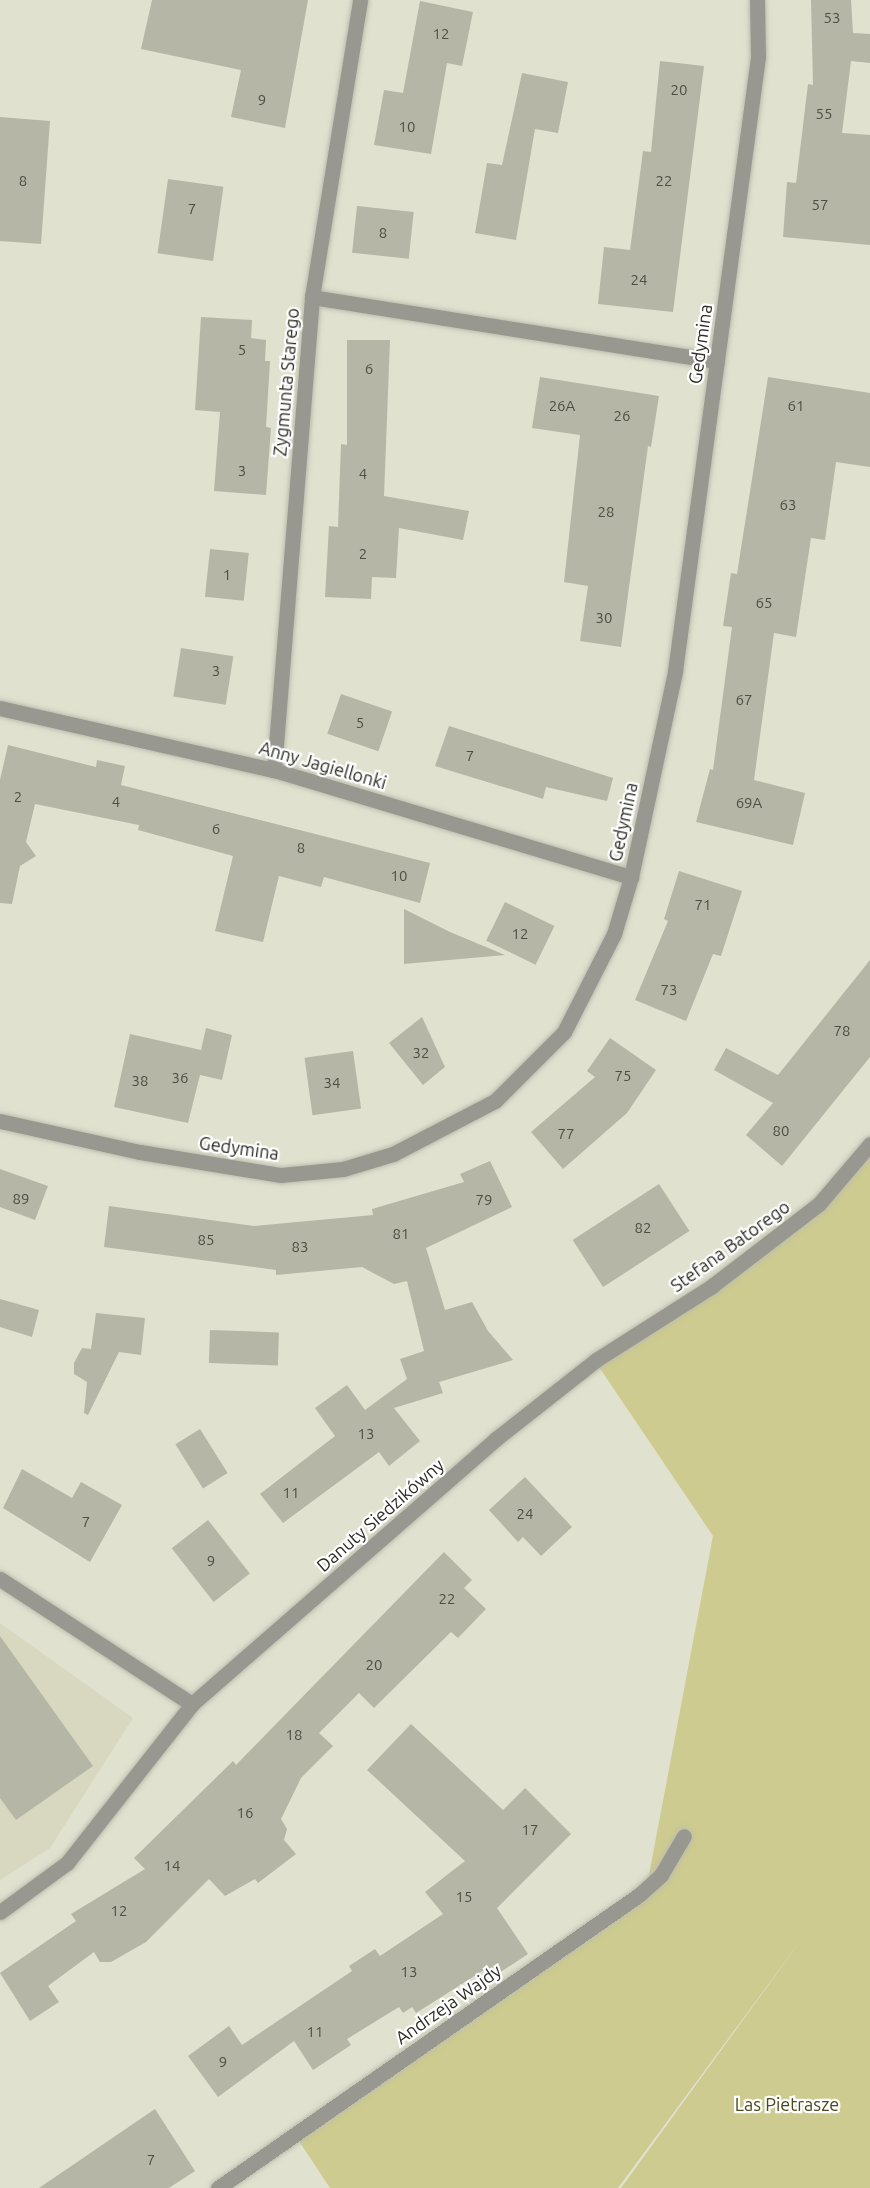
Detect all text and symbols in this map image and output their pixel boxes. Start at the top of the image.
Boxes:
house number: 53 [824,9,840,27]
house number: 12 [433,25,449,43]
house number: 20 [671,81,687,99]
house number: 9 [258,91,266,109]
house number: 55 [816,105,832,123]
house number: 10 [399,118,415,136]
house number: 8 [19,172,27,190]
house number: 22 [656,172,672,190]
house number: 57 [812,196,828,214]
house number: 7 [188,200,196,218]
house number: 8 [379,224,387,242]
house number: 24 [631,271,647,289]
street label: Gedymina [684,303,716,385]
street label: Zygmunta Starego [269,307,303,457]
house number: 5 [238,341,246,359]
house number: 6 [365,360,373,378]
house number: 26A [549,397,575,415]
house number: 61 [788,397,804,415]
house number: 26 [614,407,630,425]
house number: 3 [238,462,246,480]
house number: 4 [359,465,367,483]
house number: 63 [780,496,796,514]
house number: 28 [598,503,614,521]
house number: 2 [359,545,367,563]
house number: 1 [223,566,231,584]
house number: 65 [756,594,772,612]
house number: 30 [596,609,612,627]
house number: 3 [212,662,220,680]
house number: 67 [736,691,752,709]
house number: 5 [356,714,364,732]
street label: Anny Jagiellonki [257,737,389,793]
house number: 7 [466,747,474,765]
street label: Gedymina [604,780,642,864]
house number: 2 [14,788,22,806]
house number: 4 [112,793,120,811]
house number: 69A [736,794,762,812]
house number: 6 [212,820,220,838]
house number: 8 [297,839,305,857]
house number: 10 [391,867,407,885]
house number: 71 [695,896,711,914]
house number: 12 [512,925,528,943]
house number: 73 [661,981,677,999]
house number: 78 [834,1022,850,1040]
house number: 32 [413,1044,429,1062]
house number: 75 [615,1067,631,1085]
house number: 36 [172,1069,188,1087]
house number: 38 [132,1072,148,1090]
house number: 34 [324,1074,340,1092]
house number: 80 [773,1122,789,1140]
house number: 77 [558,1125,574,1143]
street label: Gedymina [198,1132,280,1164]
house number: 89 [13,1190,29,1208]
house number: 79 [476,1191,492,1209]
street label: Stefana Batorego [666,1196,794,1296]
house number: 82 [635,1219,651,1237]
house number: 81 [393,1225,409,1243]
house number: 85 [198,1231,214,1249]
house number: 83 [292,1238,308,1256]
house number: 13 [358,1425,374,1443]
street label: Danuty Siedzikówny [312,1454,448,1576]
house number: 11 [283,1484,299,1502]
house number: 24 [517,1505,533,1523]
house number: 7 [82,1513,90,1531]
house number: 9 [207,1552,215,1570]
house number: 22 [439,1590,455,1608]
house number: 20 [366,1656,382,1674]
house number: 18 [286,1726,302,1744]
house number: 16 [237,1804,253,1822]
house number: 17 [522,1821,538,1839]
house number: 14 [164,1857,180,1875]
house number: 15 [456,1888,472,1906]
house number: 12 [111,1902,127,1920]
street label: Andrzeja Wajdy [391,1960,505,2048]
house number: 13 [401,1963,417,1981]
house number: 11 [307,2023,323,2041]
house number: 9 [219,2053,227,2071]
park label: Las Pietrasze [735,2093,839,2115]
house number: 7 [147,2151,155,2169]

